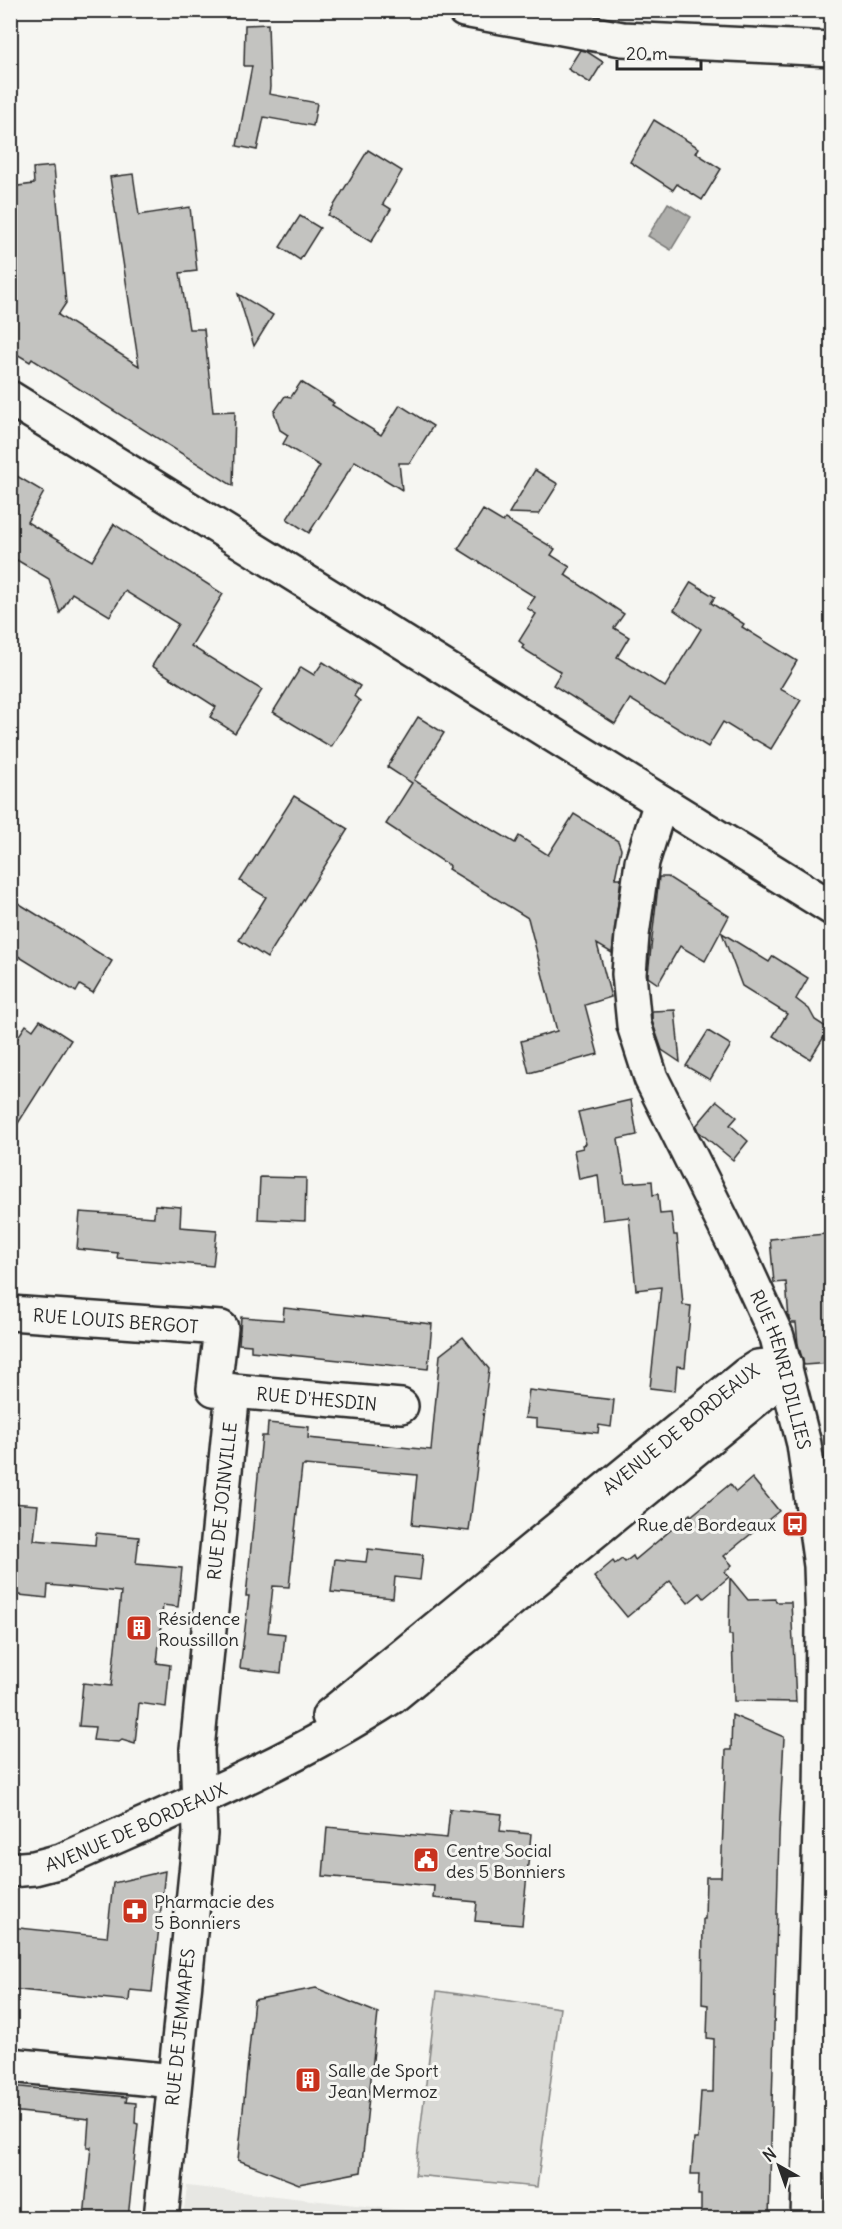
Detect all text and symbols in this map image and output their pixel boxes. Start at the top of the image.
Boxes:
scale bar [617,33,701,71]
text: 20 m [626,42,668,65]
street label: RUE HENRI DILLIES [745,1286,816,1451]
street label: RUE LOUIS BERGOT [32,1303,199,1338]
street label: AVENUE DE BORDEAUX [597,1358,764,1499]
street label: RUE D'HESDIN [255,1382,378,1415]
street label: RUE DE JOINVILLE [202,1421,242,1581]
bus stop icon: Rue de Bordeaux [780,1509,810,1539]
place label: Rue de Bordeaux [637,1513,776,1536]
place label: Résidence Roussillon [158,1607,240,1651]
building icon: Résidence Roussillon [124,1613,154,1643]
street label: AVENUE DE BORDEAUX [43,1777,231,1876]
place label: Centre Social des 5 Bonniers [446,1839,565,1883]
public building icon: Centre Social des 5 Bonniers [411,1845,441,1875]
place label: Pharmacie des 5 Bonniers [154,1890,274,1934]
pharmacy icon: Pharmacie des 5 Bonniers [120,1896,150,1926]
street label: RUE DE JEMMAPES [160,1947,200,2107]
place label: Salle de Sport Jean Mermoz [328,2059,439,2103]
building icon: Salle de Sport Jean Mermoz [293,2065,323,2095]
north arrow [749,2136,809,2196]
text: N [759,2143,780,2166]

